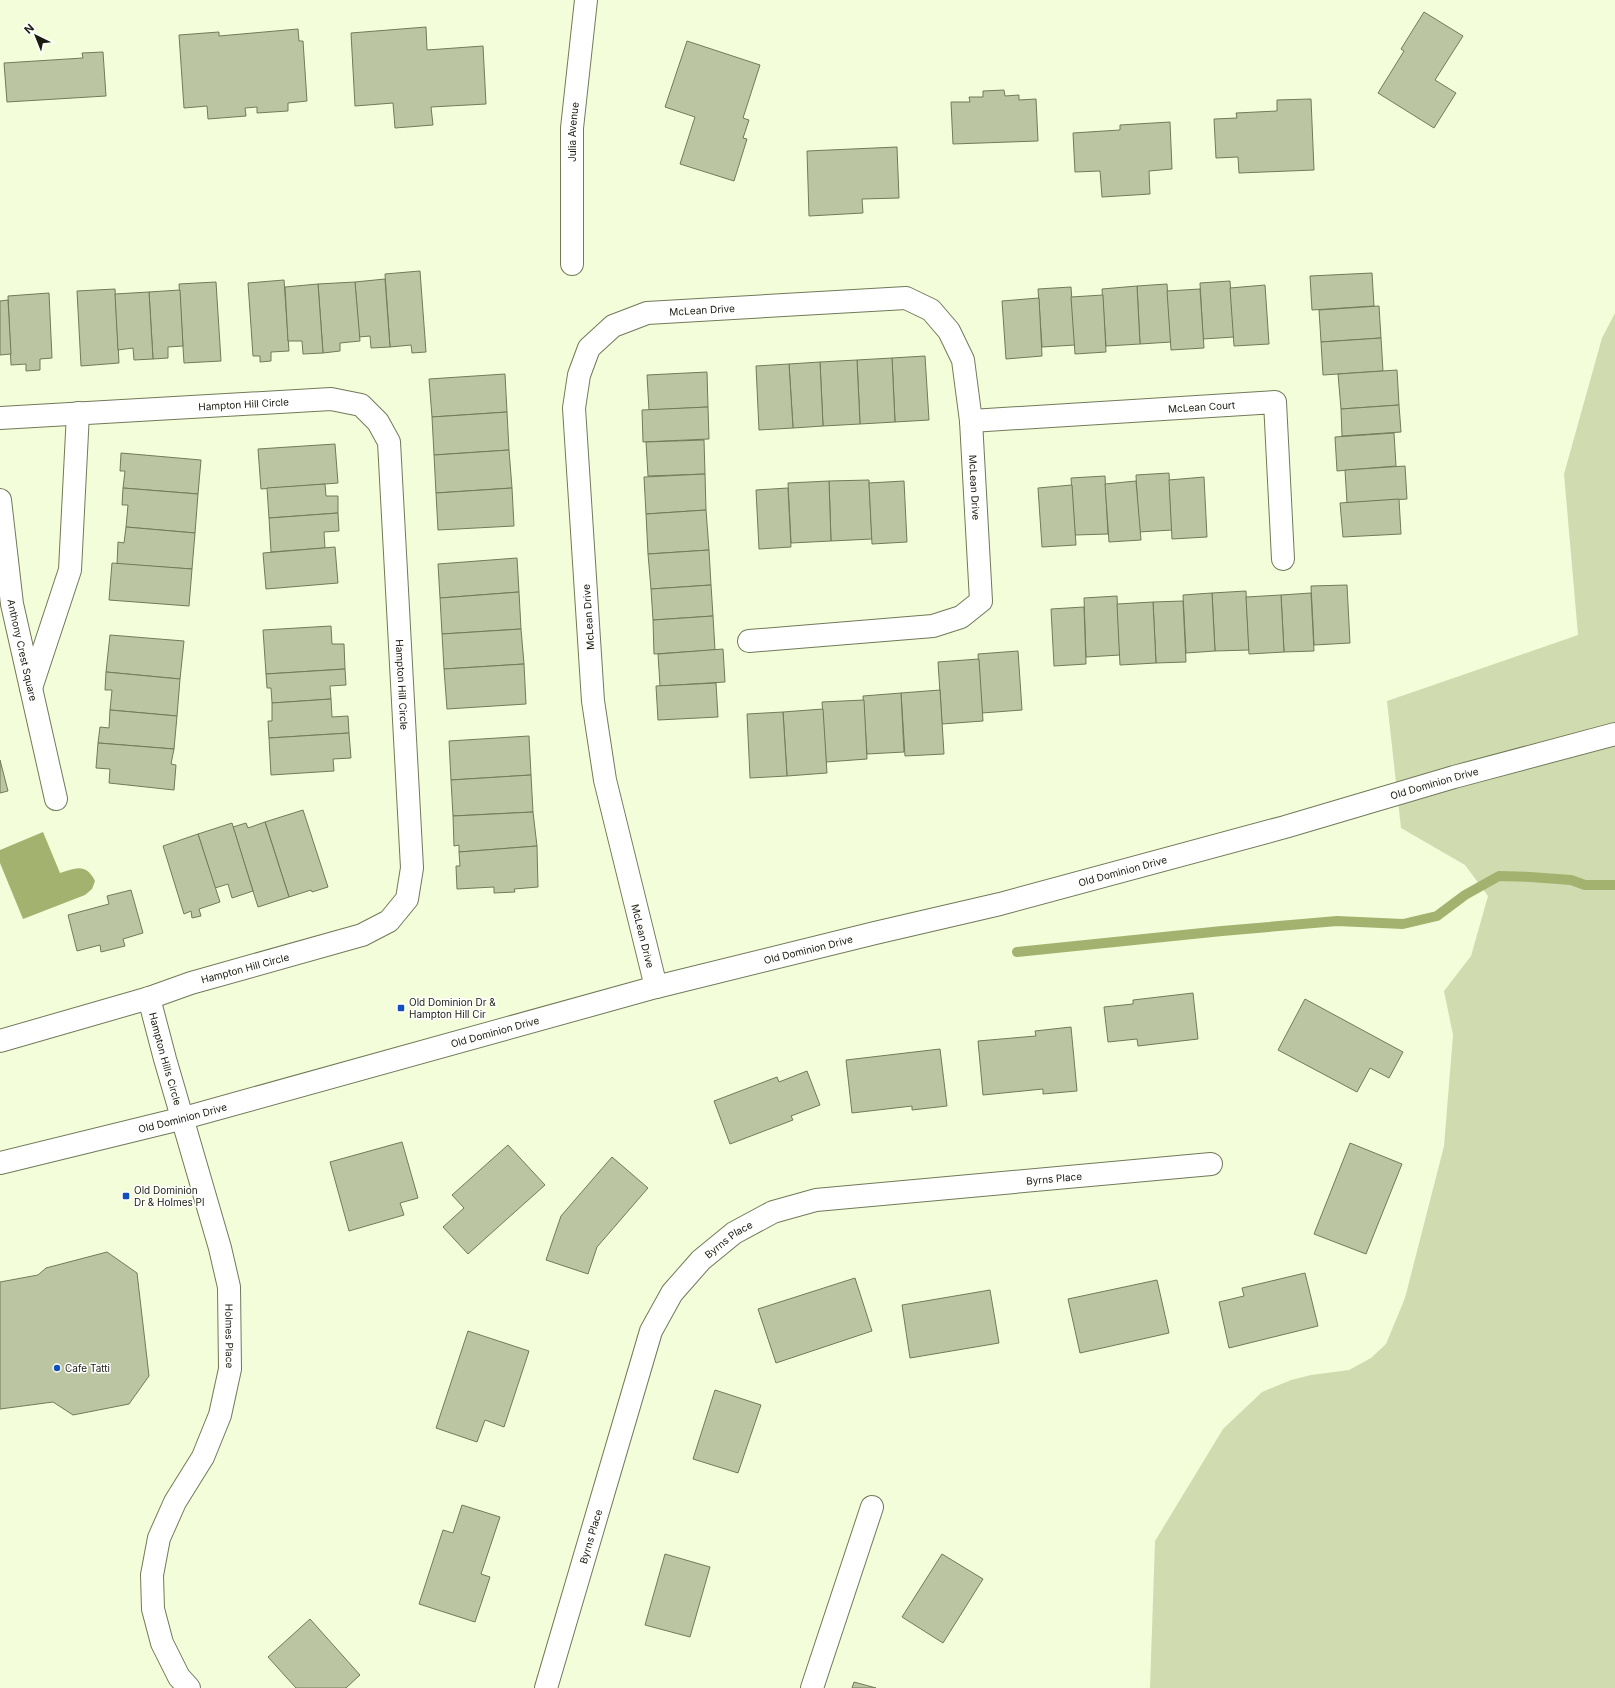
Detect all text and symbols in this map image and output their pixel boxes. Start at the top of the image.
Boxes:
north arrow [16,16,56,56]
text: N [21,21,37,37]
street label: Julia Avenue [566,101,581,162]
street label: McLean Drive [669,302,735,318]
street label: Hampton Hill Circle [198,395,289,413]
street label: McLean Court [1168,398,1236,415]
street label: McLean Drive [967,454,983,521]
street label: McLean Drive [580,584,596,650]
street label: Anthony Crest Square [6,599,40,702]
street label: Hampton Hill Circle [394,639,411,730]
street label: Old Dominion Drive [1389,765,1480,802]
street label: Old Dominion Drive [1077,853,1168,889]
street label: McLean Drive [629,903,657,969]
street label: Old Dominion Drive [762,933,854,966]
street label: Hampton Hill Circle [200,950,290,986]
place label: Old Dominion Dr & Hampton Hill Cir [409,996,496,1020]
marker: Old Dominion Dr & Hampton Hill Cir [396,1003,406,1013]
street label: Hampton Hills Circle [147,1011,184,1107]
street label: Old Dominion Drive [449,1014,541,1050]
street label: Old Dominion Drive [137,1100,228,1135]
street label: Byrns Place [1025,1170,1083,1187]
place label: Old Dominion Dr & Holmes Pl [134,1184,204,1208]
marker: Old Dominion Dr & Holmes Pl [121,1191,131,1201]
street label: Byrns Place [702,1218,755,1261]
street label: Holmes Place [223,1304,236,1369]
place label: Cafe Tatti [65,1362,110,1374]
marker: Cafe Tatti [52,1363,62,1373]
street label: Byrns Place [577,1508,604,1565]

